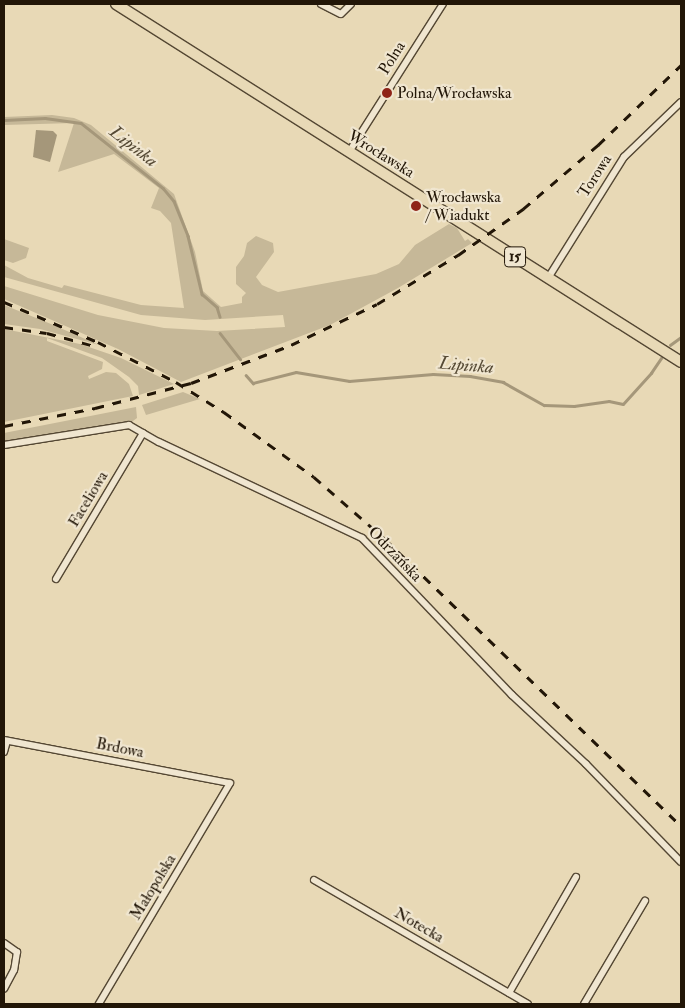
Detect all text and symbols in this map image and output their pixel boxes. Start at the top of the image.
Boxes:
street label: Polna [374,38,410,78]
place label: Polna/Wrocławska [397,83,512,103]
marker: Polna/Wrocławska [381,87,393,99]
water label: Lipinka [105,122,161,172]
street label: Wrocławska [344,126,418,182]
street label: Torowa [574,151,616,201]
place label: Wrocławska / Wiadukt [426,187,501,225]
marker: Wrocławska / Wiadukt [410,200,422,212]
road number: 15 [504,244,526,270]
water label: Lipinka [438,353,494,379]
street label: Faceliowa [64,468,112,530]
street label: Odrzańska [364,523,426,585]
street label: Brdowa [95,734,145,762]
street label: Małopolska [126,851,180,923]
street label: Notecka [391,903,447,947]

